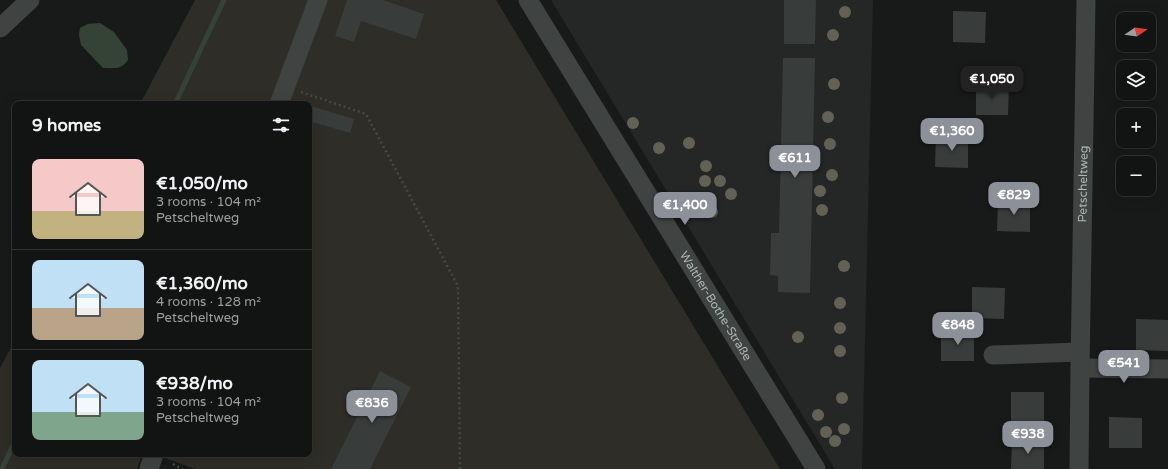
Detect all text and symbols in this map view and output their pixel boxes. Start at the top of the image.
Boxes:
north arrow [1116,12,1156,52]
map controls [1116,12,1156,196]
button: layers [1116,60,1156,100]
pin: €1,050 [959,66,1025,100]
text: €1,050 [970,71,1014,87]
button: + [1116,108,1156,148]
icon: filters [270,114,292,136]
text: 9 homes [32,115,101,136]
pin: €1,360 [919,118,985,152]
text: €1,360 [930,123,974,139]
pin: €611 [771,145,819,179]
street label: Petscheltweg [1075,145,1091,223]
text: €611 [778,150,812,166]
button: − [1116,156,1156,196]
text: €1,050/mo [156,173,248,194]
icon: home [64,175,112,223]
pin: €829 [990,182,1038,216]
text: €829 [997,187,1031,203]
pin: €1,400 [652,192,718,226]
text: 3 rooms · 104 m² [156,194,261,210]
text: €1,400 [663,197,707,213]
text: Petscheltweg [156,210,239,226]
street label: Walther-Bothe-Straße [677,249,755,363]
text: €1,360/mo [156,273,248,294]
icon: home [64,276,112,324]
text: 4 rooms · 128 m² [156,294,261,310]
text: Petscheltweg [156,310,239,326]
pin: €848 [934,312,982,346]
text: €848 [941,317,975,333]
pin: €541 [1100,350,1148,384]
text: €541 [1107,355,1141,371]
text: €938/mo [156,373,233,394]
icon: home [64,376,112,424]
pin: €836 [348,390,396,424]
text: 3 rooms · 104 m² [156,394,261,410]
text: €836 [355,395,389,411]
text: Petscheltweg [156,410,239,426]
pin: €938 [1004,421,1052,455]
text: €938 [1011,426,1045,442]

